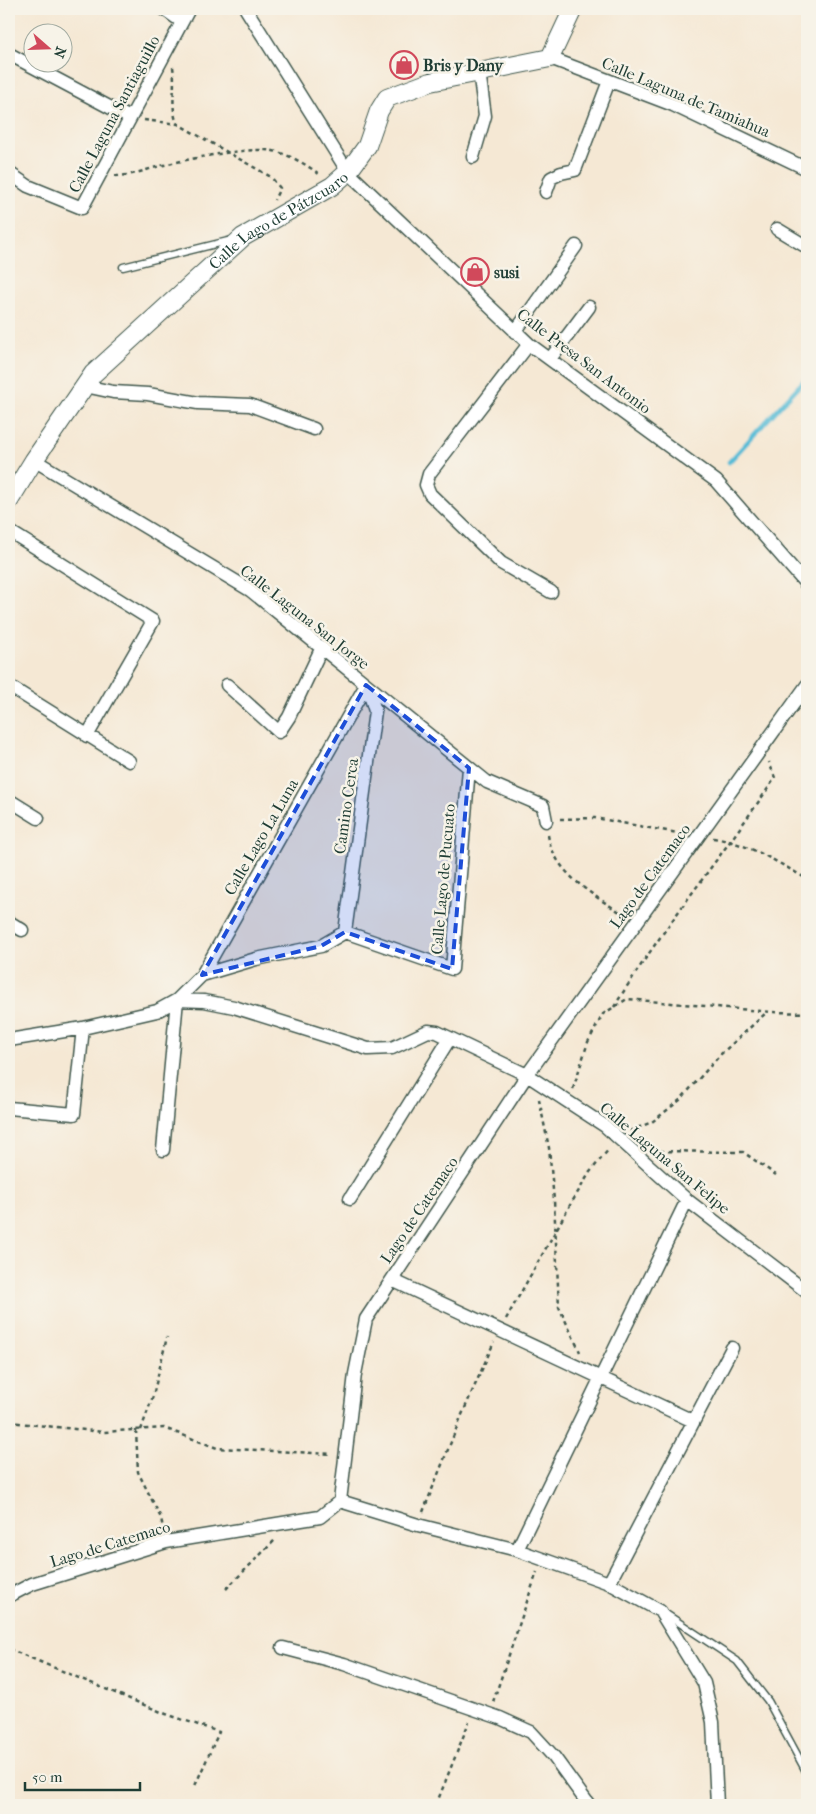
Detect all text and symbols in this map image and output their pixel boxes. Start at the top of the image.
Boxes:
north arrow [22,22,72,72]
street label: Calle Laguna Santiaguillo [64,32,164,196]
text: N [50,44,70,61]
shop icon: Bris y Dany [389,50,419,80]
street label: Calle Laguna de Tamiahua [599,53,774,141]
place label: Bris y Dany [423,56,505,76]
street label: Calle Lago de Pátzcuaro [205,167,352,273]
shop icon: susi [460,257,490,287]
place label: susi [494,263,520,282]
street label: Calle Presa San Antonio [513,304,655,418]
street label: Calle Laguna San Jorge [237,561,373,673]
street label: Camino Cerca [330,756,362,855]
street label: Calle Lago La Luna [220,775,302,899]
street label: Calle Lago de Pucuato [427,803,459,955]
street label: Lago de Catemaco [606,820,694,932]
street label: Calle Laguna San Felipe [596,1098,734,1218]
street label: Lago de Catemaco [376,1153,462,1267]
street label: Lago de Catemaco [48,1517,172,1571]
scale bar [25,1759,140,1791]
text: 50 m [32,1768,63,1786]

